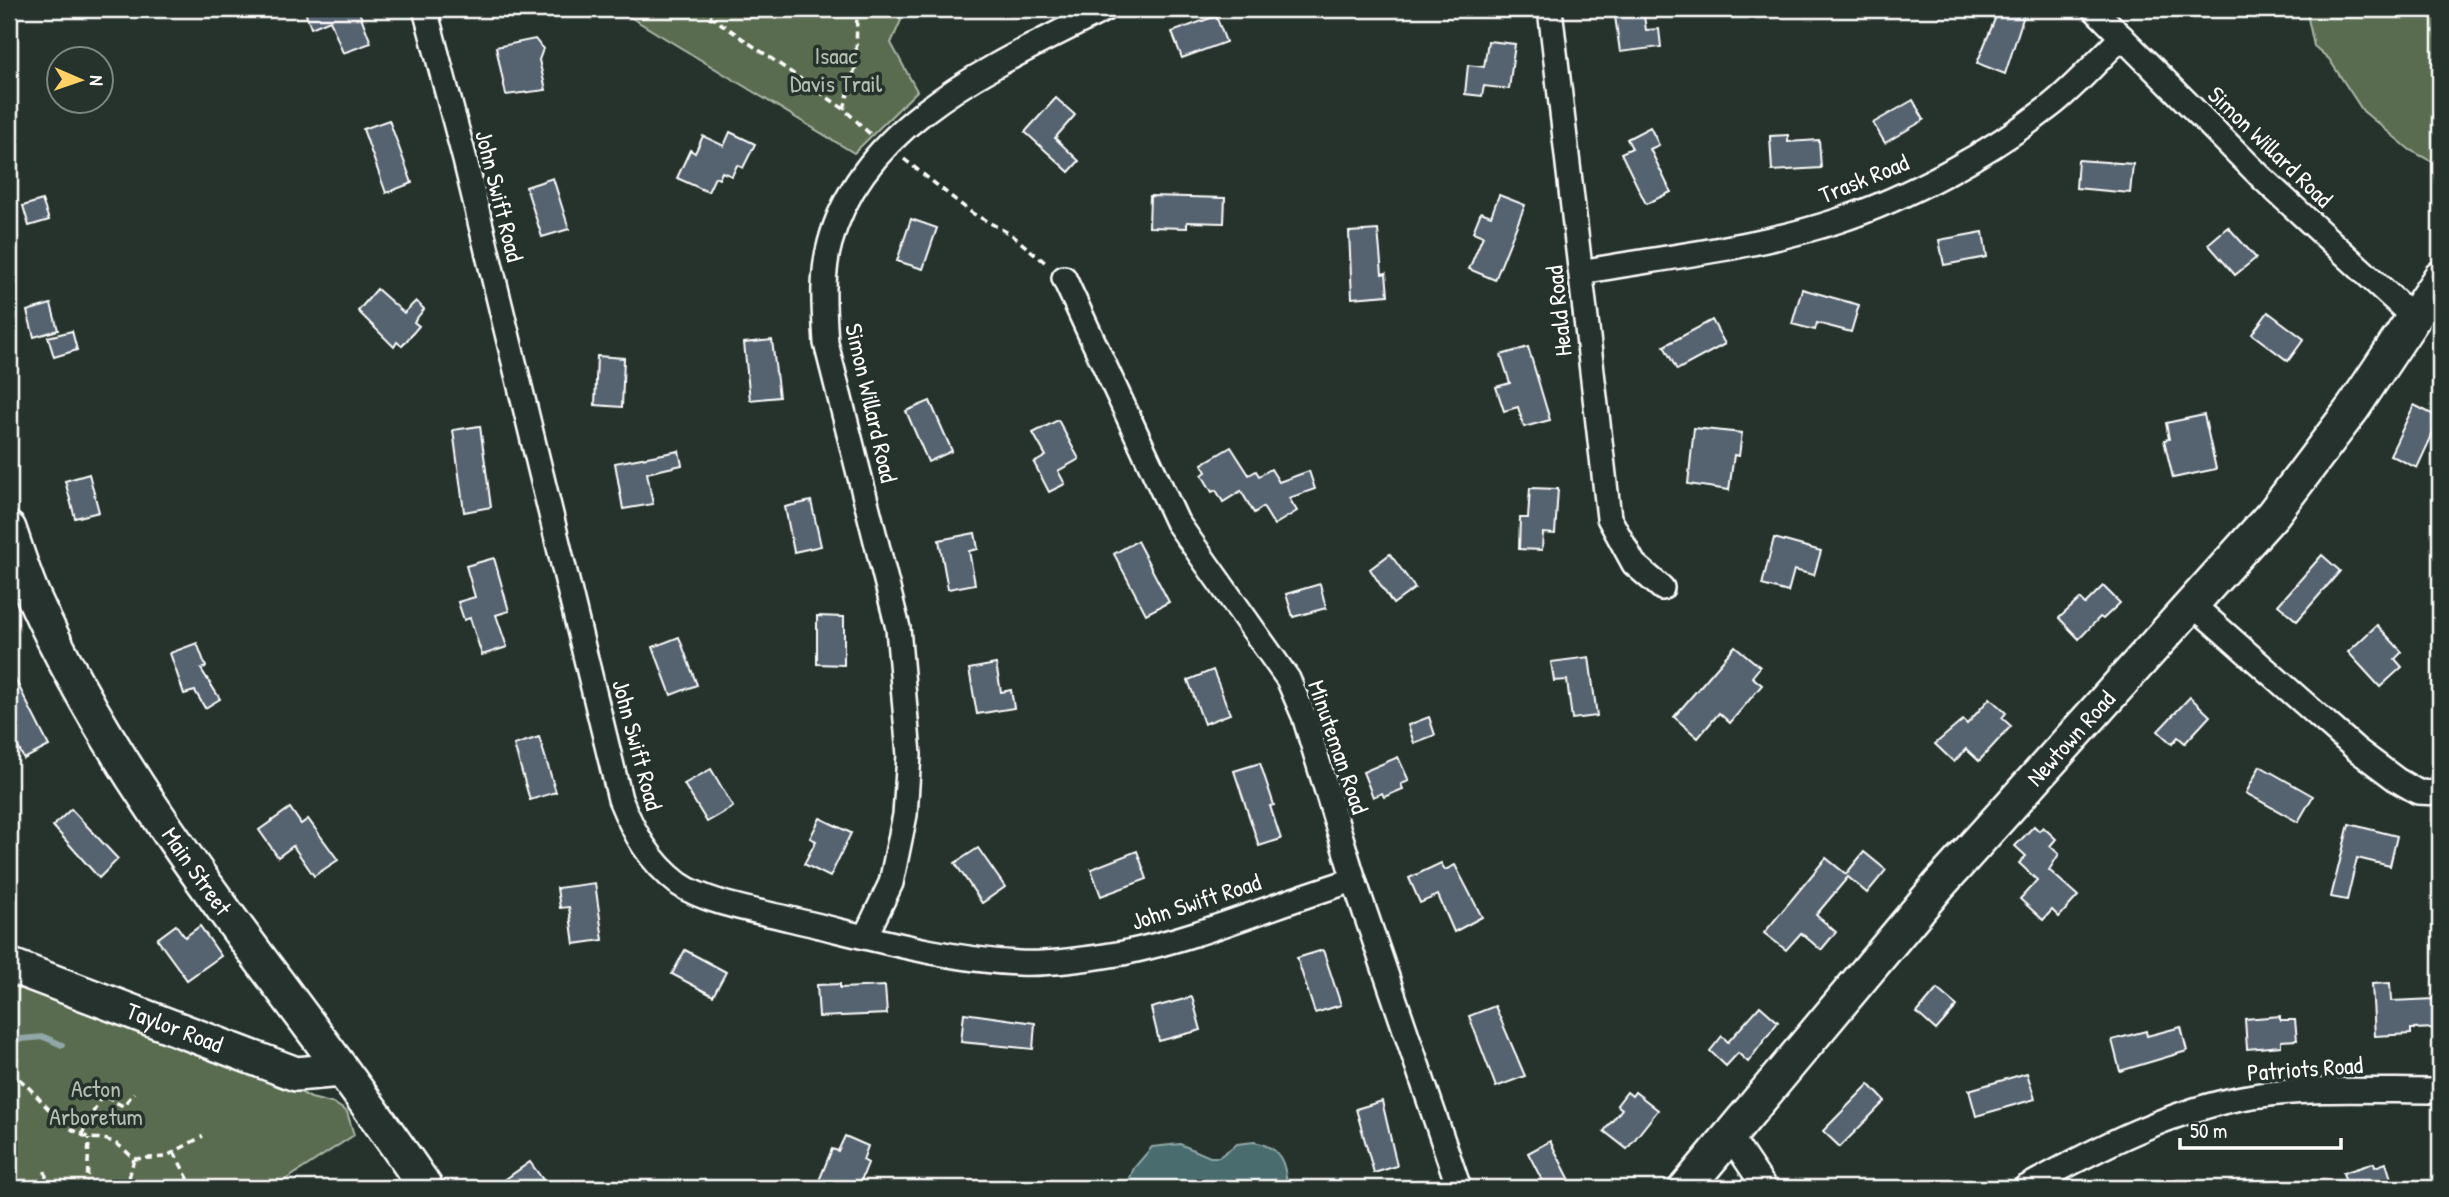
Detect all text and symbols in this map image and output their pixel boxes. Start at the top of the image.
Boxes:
park label: Isaac Davis Trail [790,39,883,99]
north arrow [46,46,116,116]
text: N [84,75,110,86]
street label: Simon Willard Road [2201,78,2340,214]
street label: John Swift Road [468,127,532,265]
street label: Trask Road [1814,146,1913,211]
street label: Heald Road [1537,264,1579,358]
street label: Simon Willard Road [838,320,906,485]
street label: John Swift Road [605,676,671,814]
street label: Minuteman Road [1301,676,1377,818]
street label: Newtown Road [2019,683,2122,792]
street label: Main Street [155,820,240,922]
street label: John Swift Road [1127,865,1264,937]
street label: Taylor Road [122,994,228,1060]
street label: Patriots Road [2246,1048,2364,1088]
park label: Acton Arboretum [49,1072,143,1132]
scale bar [2180,1106,2340,1150]
text: 50 m [2190,1116,2227,1145]

